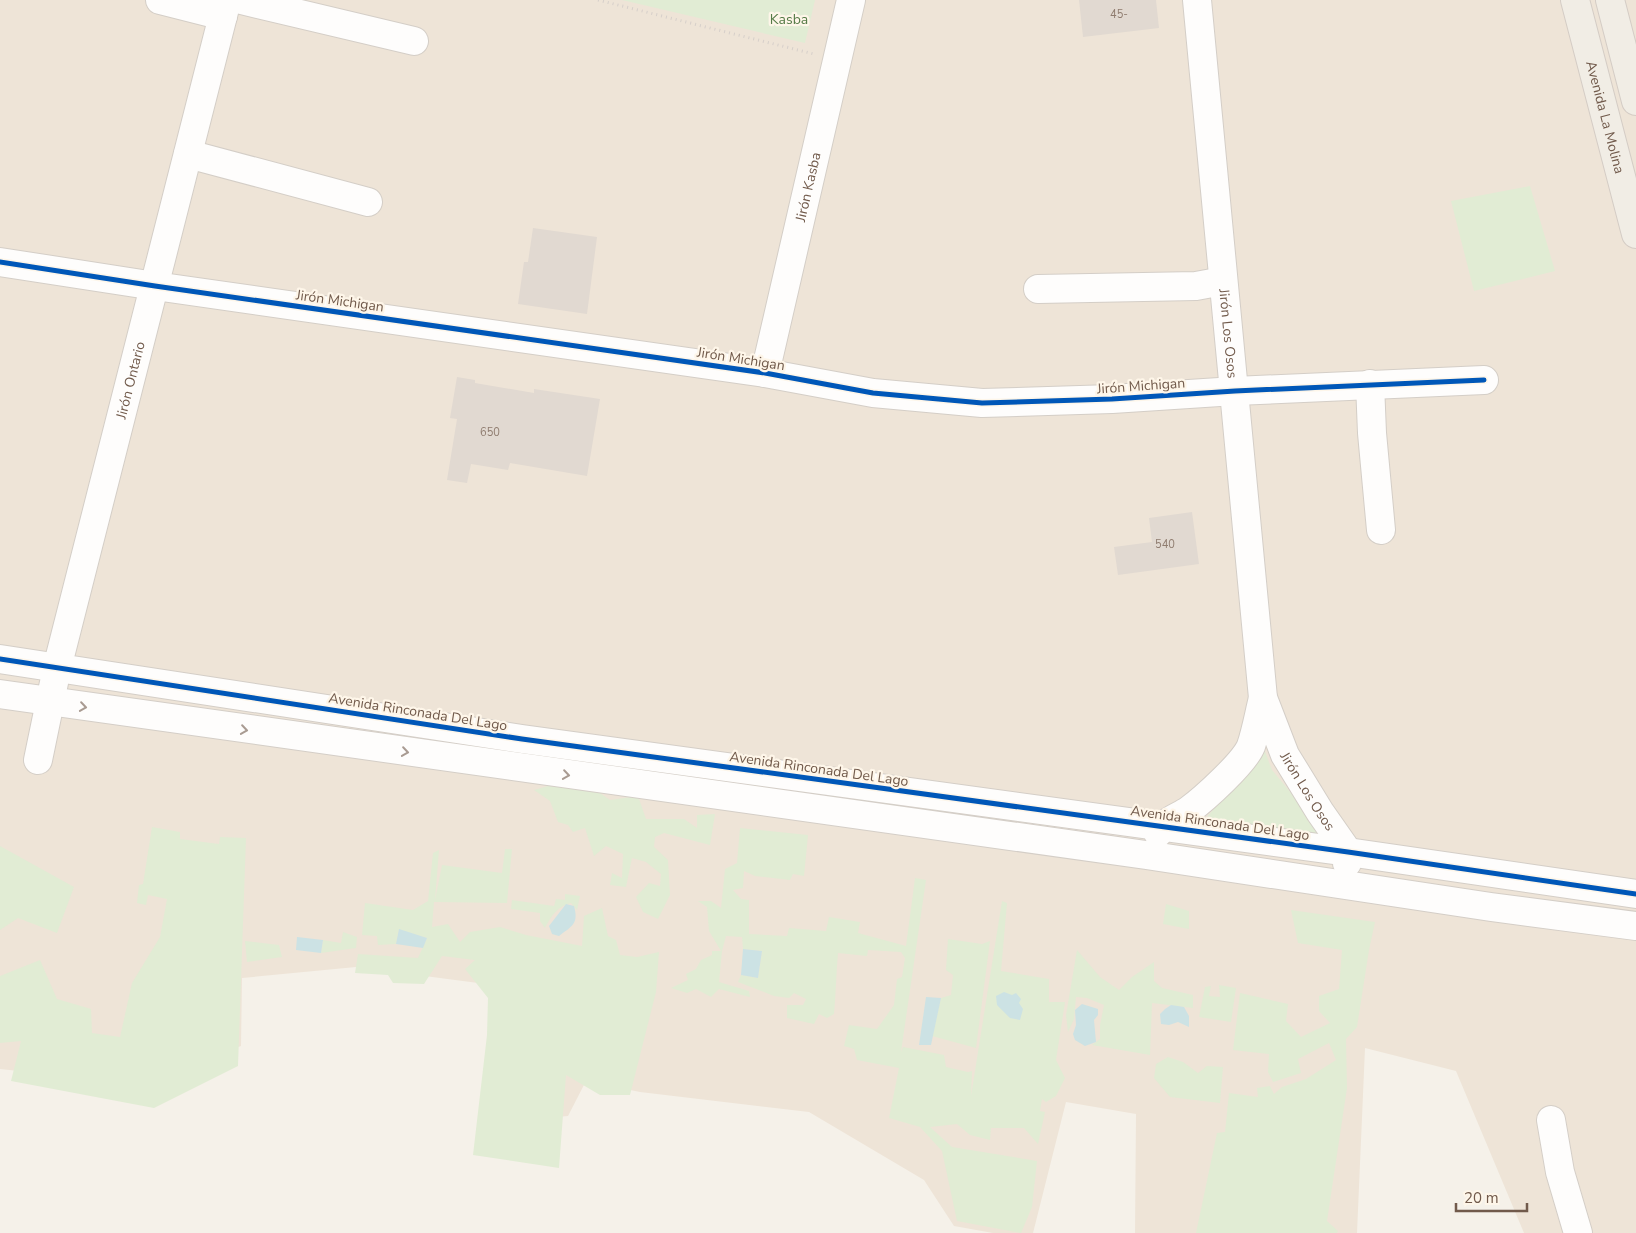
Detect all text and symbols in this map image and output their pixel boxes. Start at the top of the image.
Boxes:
house number: 45- [1110,7,1128,22]
park label: Kasba [770,10,808,29]
street label: Avenida La Molina [1582,59,1629,176]
street label: Jirón Kasba [790,150,825,224]
street label: Jirón Michigan [294,285,385,317]
street label: Jirón Los Osos [1215,287,1242,379]
street label: Jirón Ontario [111,339,149,422]
street label: Jirón Michigan [695,343,786,375]
street label: Jirón Michigan [1095,373,1186,399]
house number: 650 [480,425,500,440]
house number: 540 [1155,537,1175,552]
street label: Avenida Rinconada Del Lago [327,688,509,736]
one-way arrow [79,701,87,712]
one-way arrow [239,724,248,734]
one-way arrow [401,746,409,757]
street label: Avenida Rinconada Del Lago [728,747,910,791]
street label: Jirón Los Osos [1275,747,1340,835]
one-way arrow [561,769,570,779]
street label: Avenida Rinconada Del Lago [1129,801,1311,845]
scale bar [1456,1180,1527,1212]
text: 20 m [1464,1188,1499,1208]

